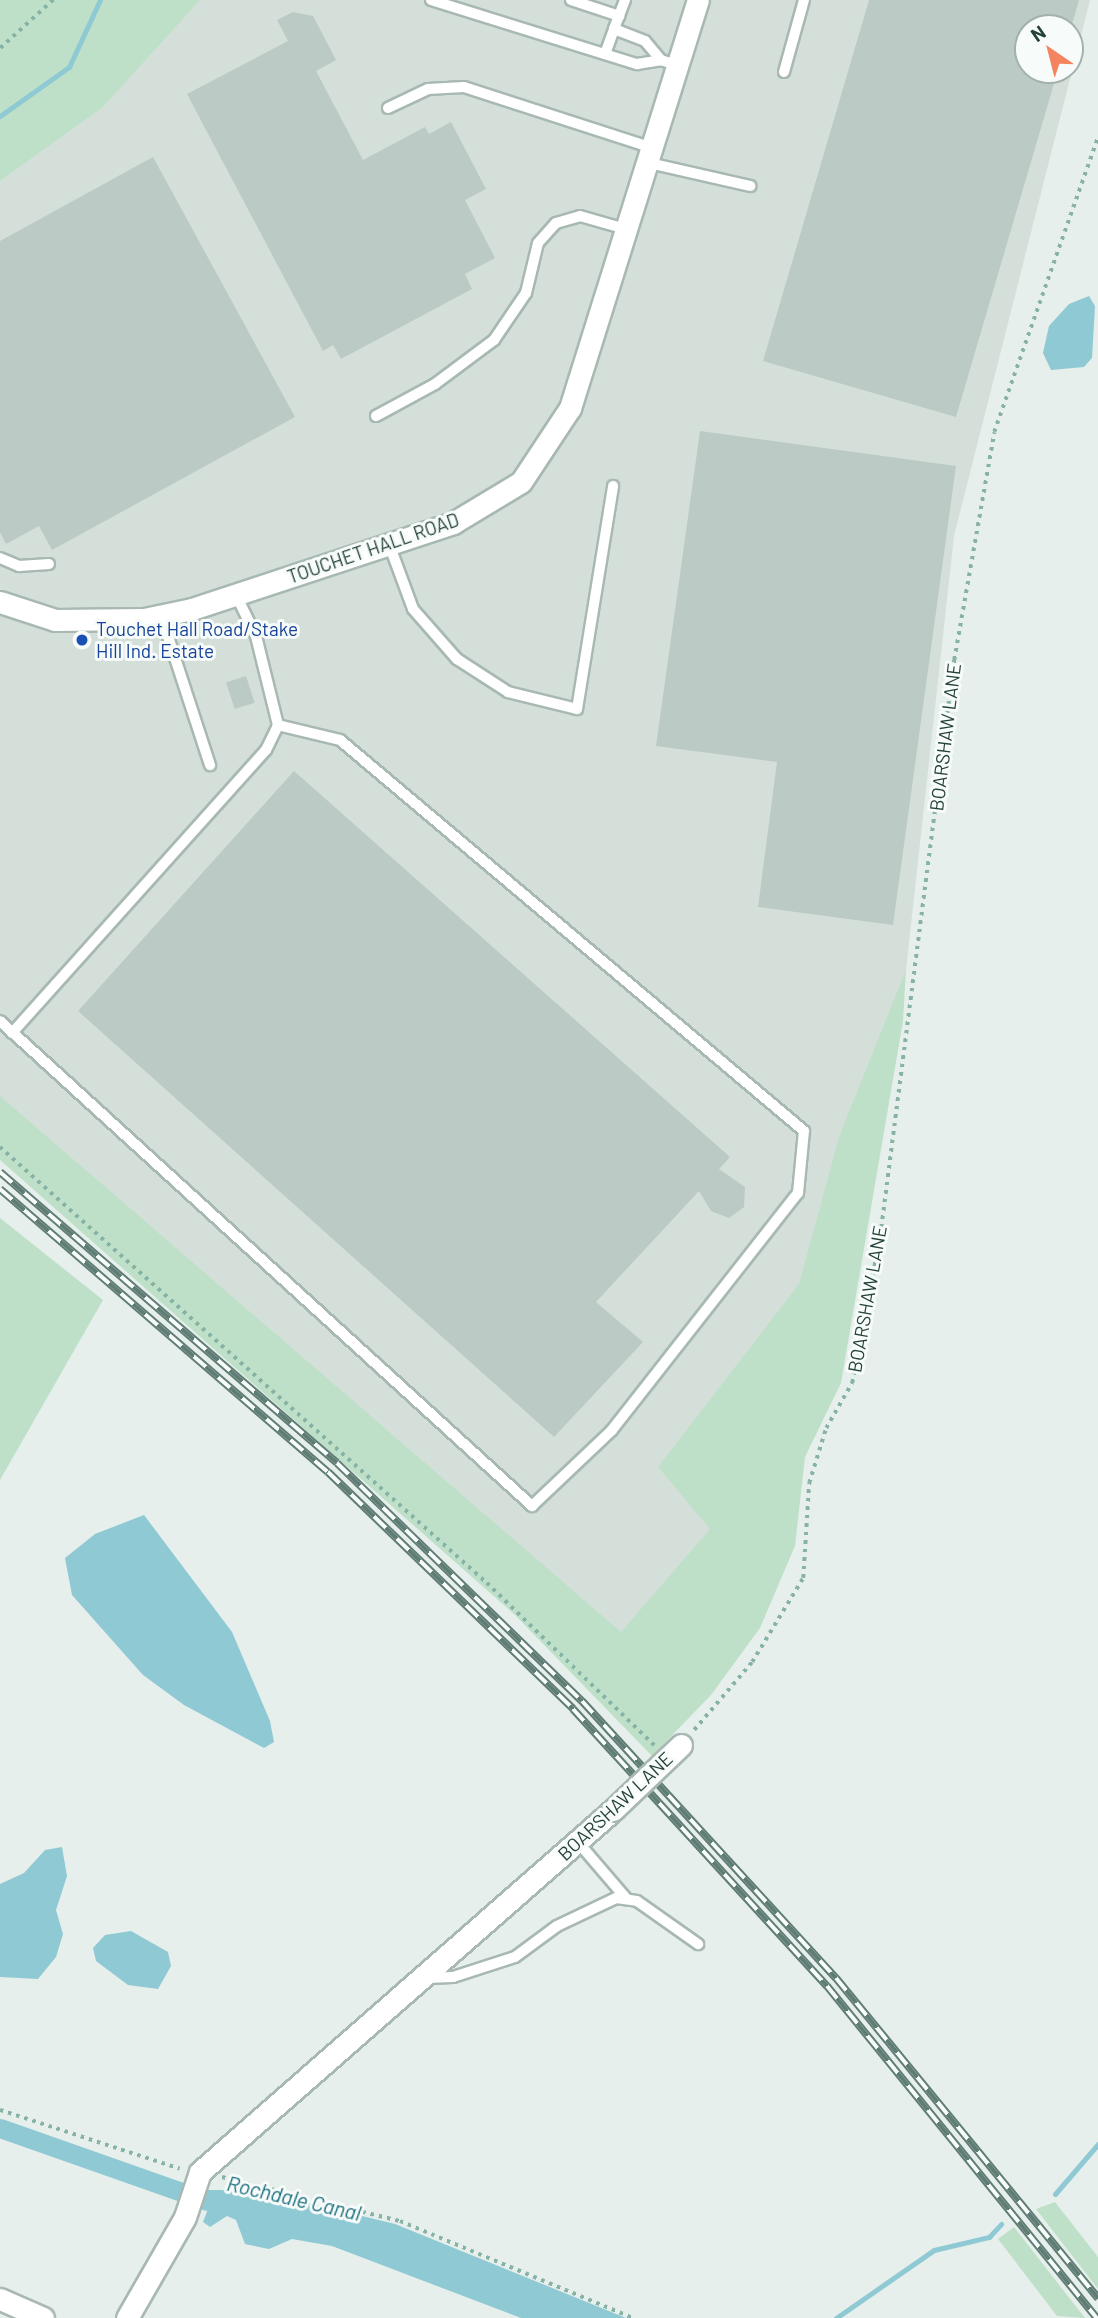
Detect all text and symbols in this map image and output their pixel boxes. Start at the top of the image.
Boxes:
north arrow [1014,14,1084,84]
text: N [1026,20,1050,46]
street label: TOUCHET HALL ROAD [284,508,462,588]
place label: Touchet Hall Road/Stake Hill Ind. Estate [96,618,298,662]
marker: Touchet Hall Road/Stake Hill Ind. Estate [74,632,90,648]
street label: BOARSHAW LANE [925,662,965,812]
street label: BOARSHAW LANE [843,1224,891,1374]
street label: BOARSHAW LANE [553,1747,677,1865]
water label: Rochdale Canal [225,2170,363,2226]

